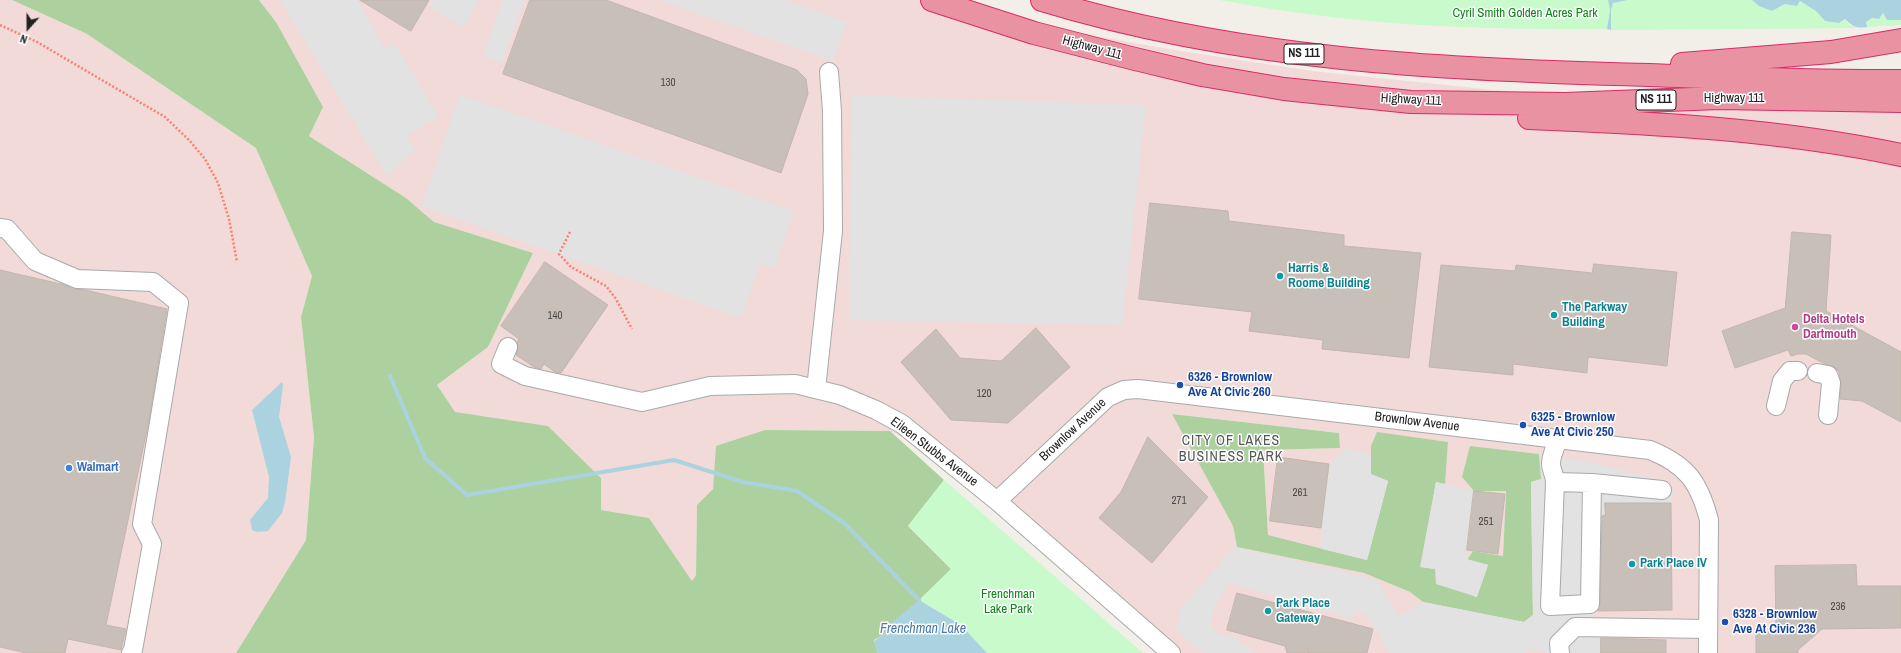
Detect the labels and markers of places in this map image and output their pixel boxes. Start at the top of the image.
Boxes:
place label: Harris & Roome Building [1288,261,1370,292]
marker: Harris & Roome Building [1275,271,1285,281]
place label: The Parkway Building [1562,300,1627,331]
marker: The Parkway Building [1549,310,1559,320]
place label: Delta Hotels Dartmouth [1803,312,1865,343]
marker: Delta Hotels Dartmouth [1790,322,1800,332]
place label: 6326 - Brownlow Ave At Civic 260 [1188,370,1272,401]
marker: 6326 - Brownlow Ave At Civic 260 [1175,380,1185,390]
place label: 6325 - Brownlow Ave At Civic 250 [1531,410,1615,441]
marker: 6325 - Brownlow Ave At Civic 250 [1518,420,1528,430]
place label: Walmart [77,460,119,476]
marker: Walmart [64,463,74,473]
place label: Park Place IV [1640,556,1707,572]
marker: Park Place IV [1627,559,1637,569]
place label: Park Place Gateway [1276,596,1330,627]
marker: Park Place Gateway [1263,606,1273,616]
place label: 6328 - Brownlow Ave At Civic 236 [1733,607,1817,638]
marker: 6328 - Brownlow Ave At Civic 236 [1720,617,1730,627]

